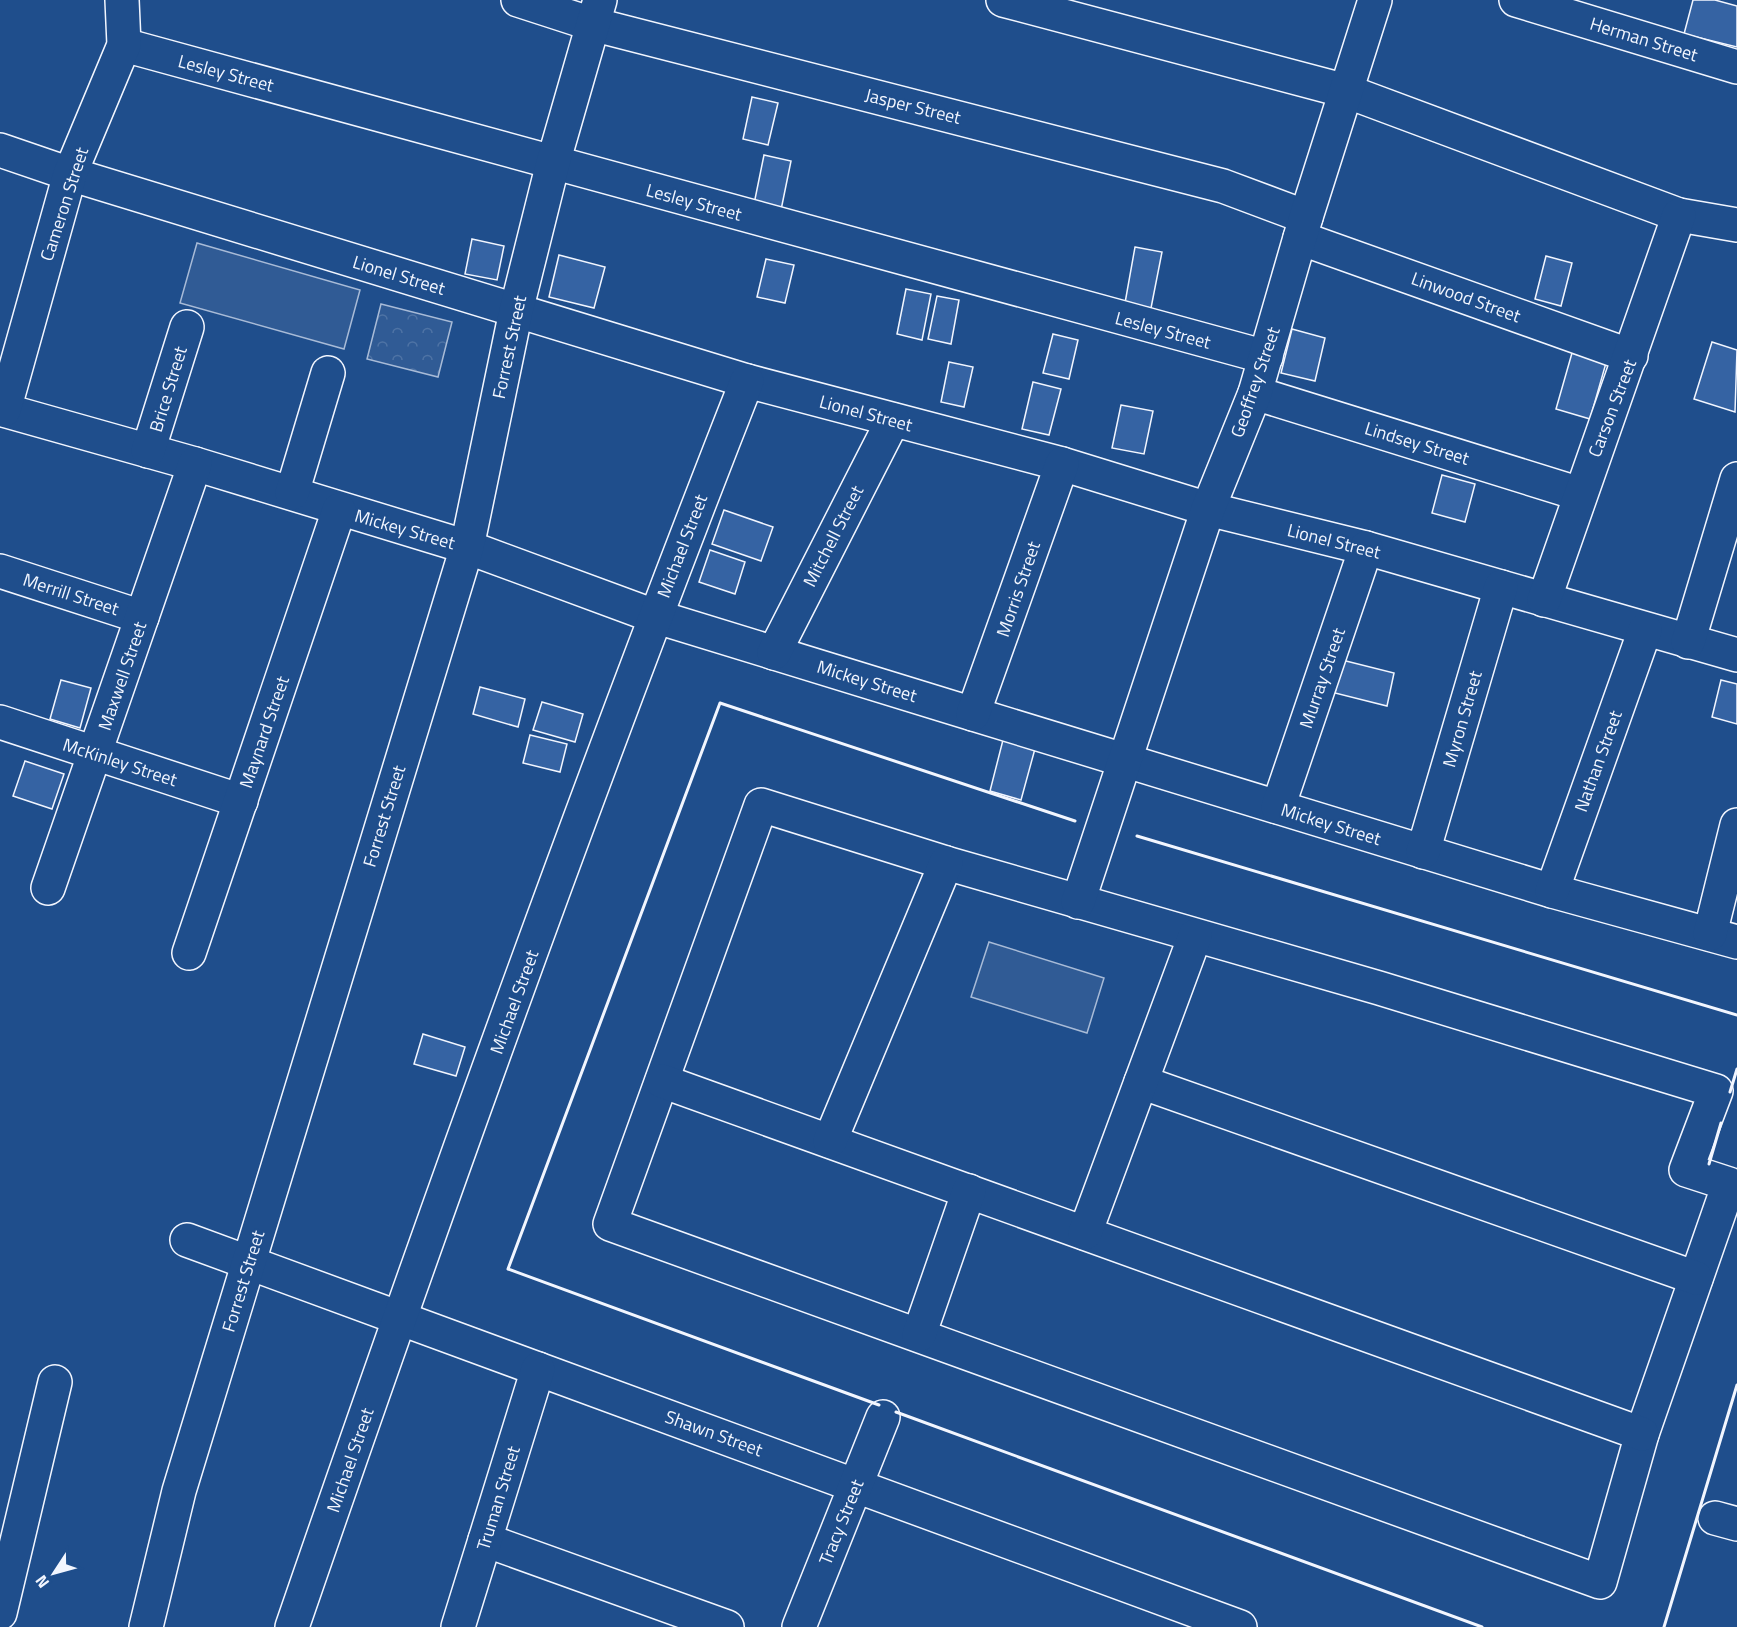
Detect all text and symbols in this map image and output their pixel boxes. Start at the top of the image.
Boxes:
street label: Herman Street [1587,10,1702,68]
street label: Lesley Street [175,47,278,99]
street label: Jasper Street [862,81,964,131]
street label: Cameron Street [33,143,95,265]
street label: Lesley Street [643,176,746,228]
street label: Lionel Street [349,248,449,302]
street label: Linwood Street [1408,265,1525,330]
street label: Forrest Street [485,292,533,401]
street label: Lesley Street [1112,304,1215,356]
street label: Geoffrey Street [1223,322,1287,441]
street label: Brice Street [142,342,194,435]
street label: Carson Street [1581,354,1643,461]
street label: Lionel Street [816,388,916,439]
street label: Lindsey Street [1361,414,1473,472]
street label: Mitchell Street [796,480,870,591]
street label: Michael Street [650,490,714,602]
street label: Mickey Street [352,502,459,556]
street label: Lionel Street [1284,516,1384,566]
street label: Morris Street [989,537,1047,641]
street label: Merrill Street [20,566,123,622]
street label: Maxwell Street [91,617,153,734]
street label: Murray Street [1292,623,1352,732]
street label: Mickey Street [814,653,921,709]
street label: Myron Street [1435,667,1489,770]
street label: Maynard Street [232,672,296,792]
street label: Nathan Street [1567,706,1629,816]
street label: McKinley Street [59,731,181,793]
street label: Forrest Street [356,761,412,870]
street label: Mickey Street [1278,796,1385,852]
street label: Michael Street [483,945,546,1058]
street label: Forrest Street [215,1226,271,1335]
street label: Michael Street [319,1403,381,1516]
street label: Shawn Street [661,1403,767,1463]
street label: Truman Street [469,1442,527,1553]
street label: Tracy Street [812,1475,871,1569]
north arrow [24,1543,84,1603]
text: N [29,1570,55,1593]

